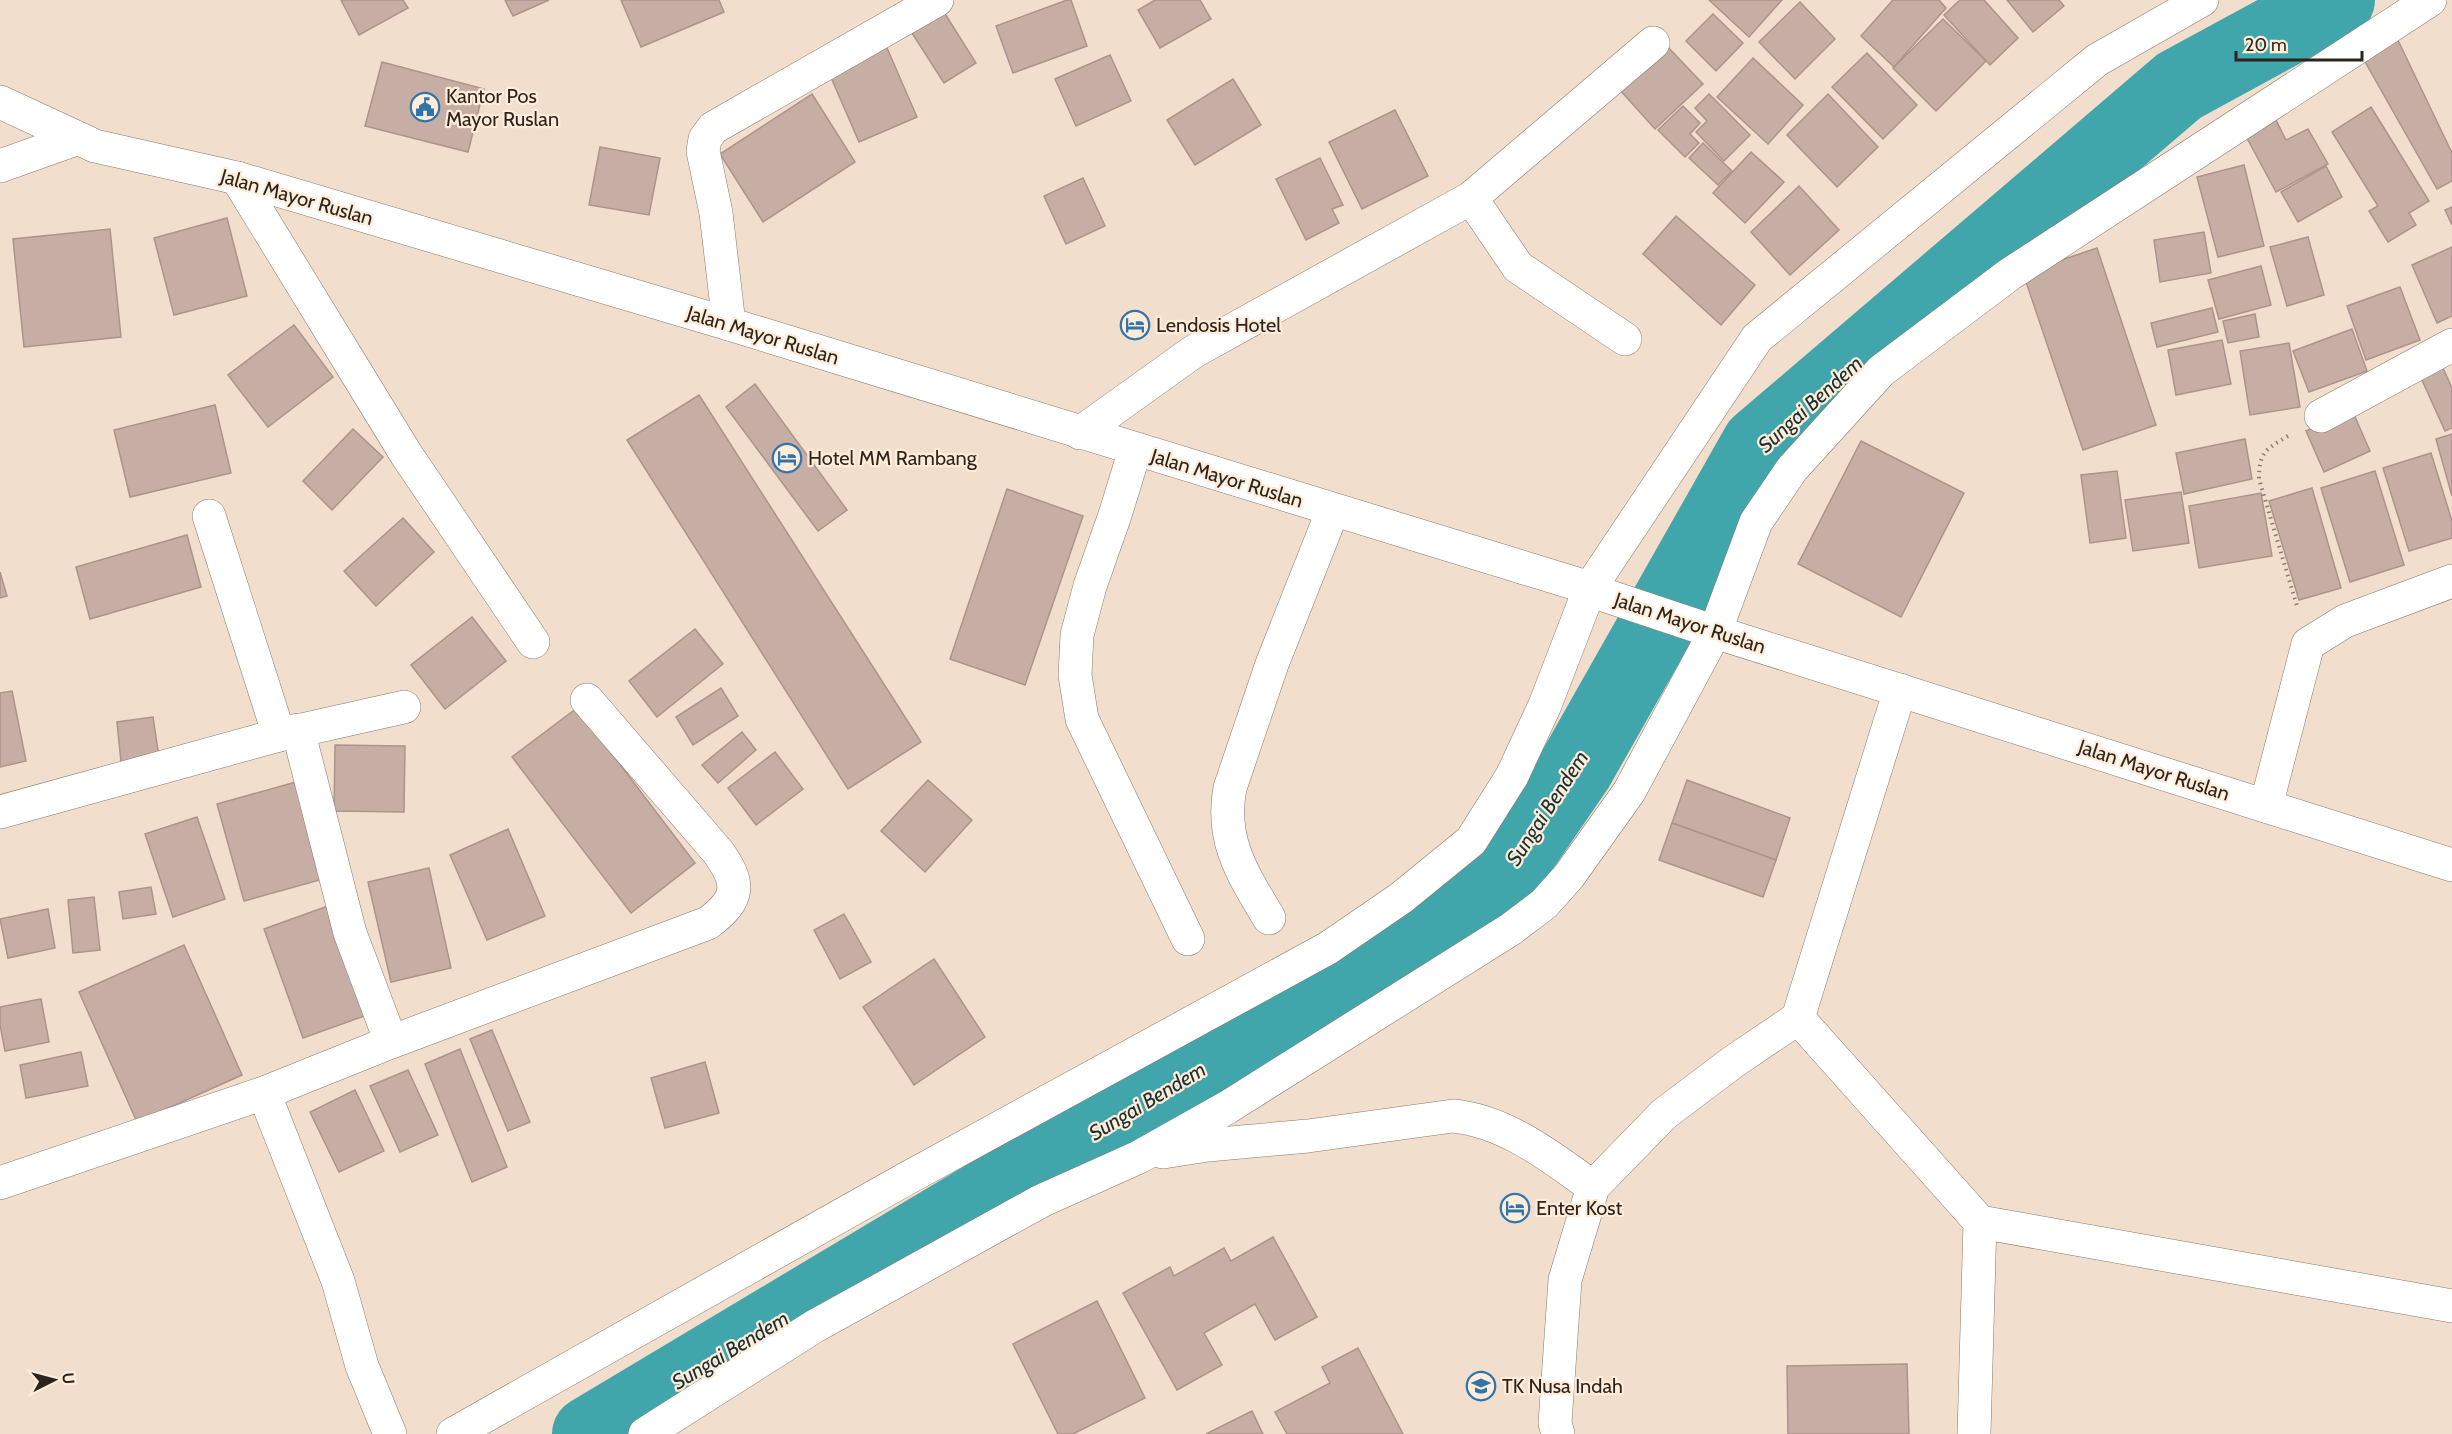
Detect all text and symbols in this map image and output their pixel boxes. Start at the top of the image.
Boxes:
scale bar [2236,24,2362,62]
text: 20 m [2245,34,2287,56]
place label: Kantor Pos Mayor Ruslan [446,84,559,131]
public building icon: Kantor Pos Mayor Ruslan [409,91,441,123]
street label: Jalan Mayor Ruslan [217,163,376,230]
street label: Jalan Mayor Ruslan [683,300,842,370]
hotel icon: Lendosis Hotel [1119,309,1151,341]
place label: Lendosis Hotel [1156,313,1281,337]
water label: Sungai Bendem [1753,351,1867,457]
hotel icon: Hotel MM Rambang [771,442,803,474]
street label: Jalan Mayor Ruslan [1147,443,1306,513]
place label: Hotel MM Rambang [808,446,978,470]
street label: Jalan Mayor Ruslan [1610,587,1769,659]
street label: Jalan Mayor Ruslan [2074,734,2233,806]
water label: Sungai Bendem [1501,746,1593,870]
water label: Sungai Bendem [1084,1056,1210,1146]
hotel icon: Enter Kost [1499,1192,1531,1224]
place label: Enter Kost [1536,1196,1623,1220]
water label: Sungai Bendem [667,1305,793,1395]
north arrow [24,1350,84,1410]
school or university icon: TK Nusa Indah [1465,1370,1497,1402]
text: U [58,1372,78,1385]
place label: TK Nusa Indah [1502,1374,1623,1398]

